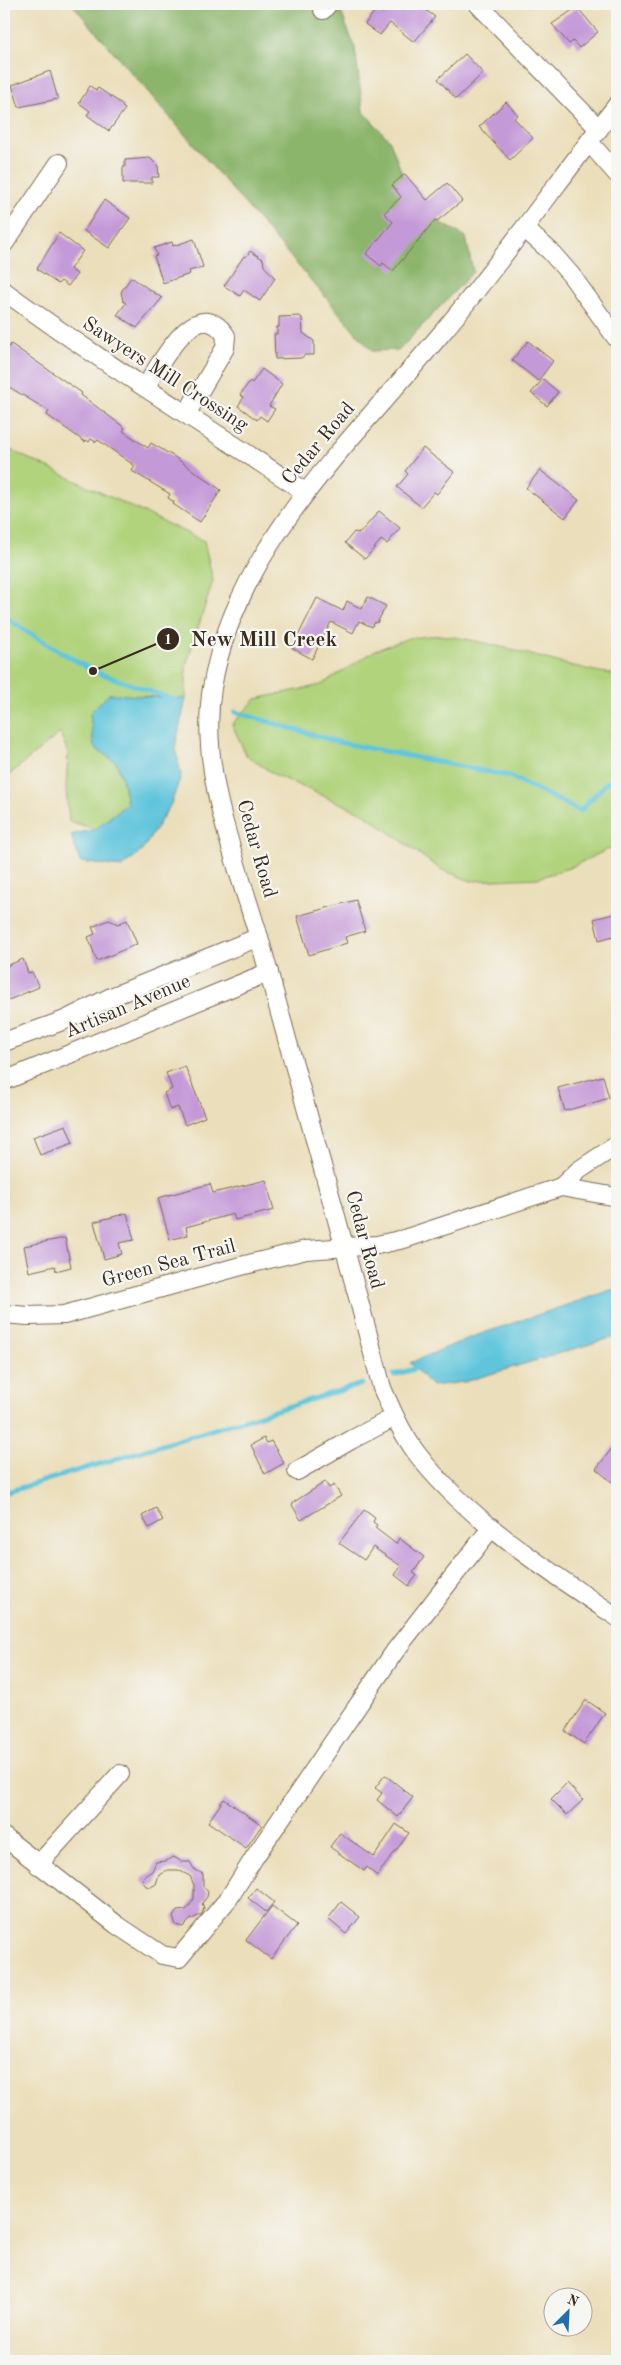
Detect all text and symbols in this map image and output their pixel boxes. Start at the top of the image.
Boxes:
street label: Sawyers Mill Crossing [79,314,252,436]
street label: Cedar Road [279,399,359,489]
callout: New Mill Creek [155,621,347,657]
text: New Mill Creek [191,630,337,651]
text: 1 [164,633,172,648]
street label: Cedar Road [232,798,280,900]
street label: Artisan Avenue [62,972,194,1042]
street label: Cedar Road [341,1188,387,1292]
street label: Green Sea Trail [100,1237,238,1291]
north arrow [544,2288,594,2338]
text: N [565,2292,581,2310]

